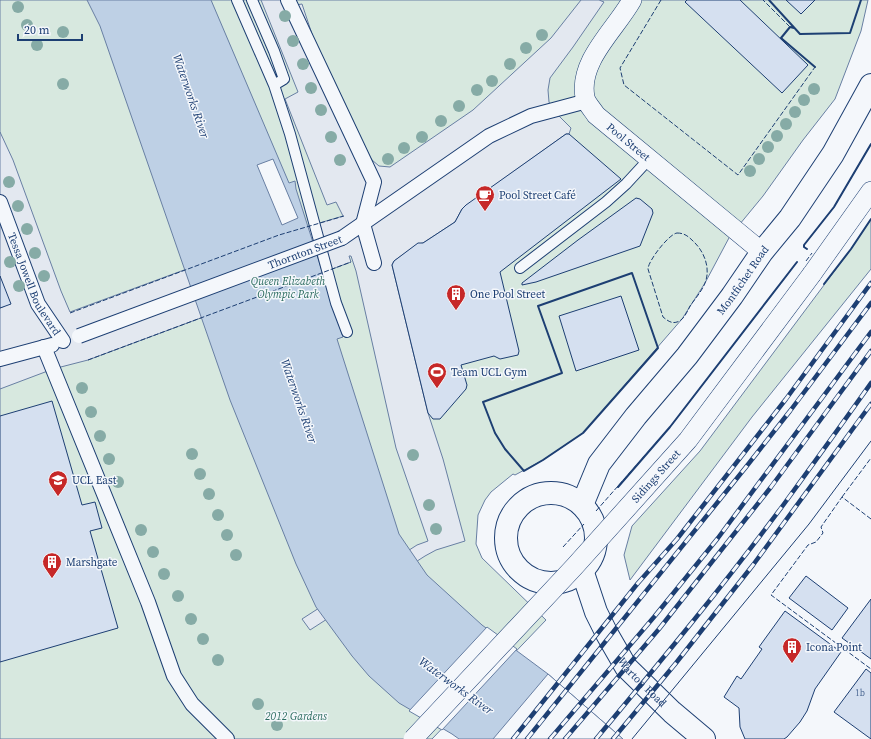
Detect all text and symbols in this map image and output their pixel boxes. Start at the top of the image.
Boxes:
scale bar [18,16,82,42]
text: 20 m [24,22,50,38]
water label: Waterworks River [169,52,213,141]
street label: Pool Street [603,120,654,165]
cafe icon: Pool Street Café [474,184,496,212]
place label: Pool Street Café [499,188,576,203]
street label: Tessa Jowell Boulevard [4,231,64,339]
street label: Thornton Street [266,232,345,273]
street label: Montfichet Road [714,242,773,318]
park label: Queen Elizabeth Olympic Park [251,274,325,302]
building icon: One Pool Street [445,283,467,311]
place label: One Pool Street [470,287,546,302]
water label: Waterworks River [277,357,321,446]
sports icon: Team UCL Gym [426,361,448,389]
place label: Team UCL Gym [451,365,527,380]
street label: Sidings Street [628,446,684,506]
school or university icon: UCL East [47,469,69,497]
place label: UCL East [72,473,117,488]
building icon: Marshgate [41,551,63,579]
place label: Marshgate [66,555,118,570]
building icon: Icona Point [781,636,803,664]
place label: Icona Point [806,640,862,655]
water label: Waterworks River [416,654,497,719]
street label: Warton Road [614,655,670,711]
house number: 1b [855,687,865,699]
park label: 2012 Gardens [265,709,327,724]

